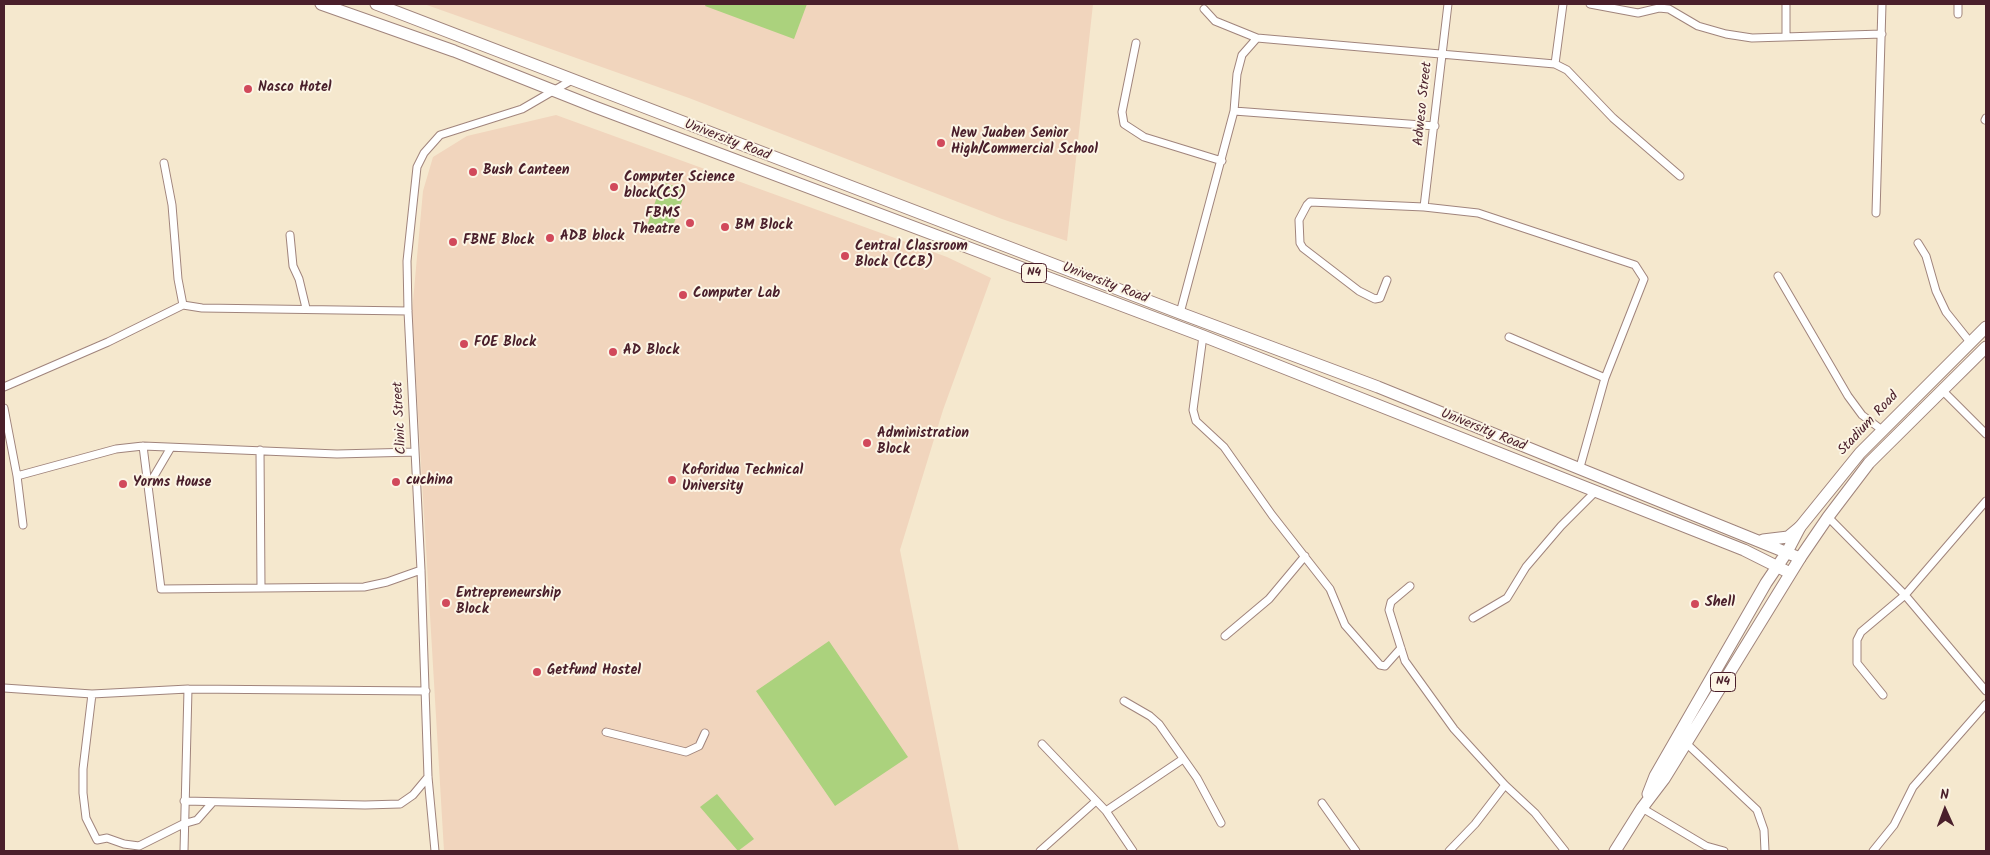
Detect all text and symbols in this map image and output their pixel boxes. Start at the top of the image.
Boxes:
street label: Adweso Street [1411,61,1437,147]
place label: Nasco Hotel [258,81,331,97]
marker: Nasco Hotel [242,83,254,95]
street label: University Road [682,117,772,165]
place label: New Juaben Senior High/Commercial School [951,127,1098,160]
marker: New Juaben Senior High/Commercial School [935,137,947,149]
place label: Bush Canteen [483,164,570,180]
marker: Bush Canteen [467,166,479,178]
place label: Computer Science block(CS) [624,171,735,203]
marker: Computer Science block(CS) [608,181,620,193]
place label: FBMS Theatre [632,207,680,240]
marker: FBMS Theatre [684,217,696,229]
place label: BM Block [735,219,792,235]
marker: BM Block [719,221,731,233]
place label: ADB block [560,230,624,246]
marker: ADB block [544,232,556,244]
place label: FBNE Block [463,234,534,250]
marker: FBNE Block [447,236,459,248]
place label: Central Classroom Block (CCB) [855,240,968,272]
marker: Central Classroom Block (CCB) [839,250,851,262]
street label: University Road [1060,260,1150,308]
road number: N4 [1022,264,1046,282]
place label: Computer Lab [693,287,780,303]
marker: Computer Lab [677,289,689,301]
place label: FOE Block [474,336,536,352]
marker: FOE Block [458,338,470,350]
place label: AD Block [623,344,679,360]
marker: AD Block [607,346,619,358]
street label: Clinic Street [391,381,411,455]
street label: Stadium Road [1835,389,1903,459]
street label: University Road [1438,406,1528,456]
place label: Administration Block [877,427,969,460]
marker: Administration Block [861,437,873,449]
place label: Koforidua Technical University [682,464,803,497]
place label: cuchina [406,474,453,490]
marker: Koforidua Technical University [666,474,678,486]
place label: Yorms House [133,476,211,492]
marker: cuchina [390,476,402,488]
marker: Yorms House [117,478,129,490]
place label: Entrepreneurship Block [456,587,561,620]
place label: Shell [1705,596,1735,612]
marker: Entrepreneurship Block [440,597,452,609]
marker: Shell [1689,598,1701,610]
place label: Getfund Hostel [547,664,641,680]
marker: Getfund Hostel [531,666,543,678]
road number: N4 [1710,672,1736,692]
text: N [1940,784,1949,806]
north arrow [1920,785,1970,835]

